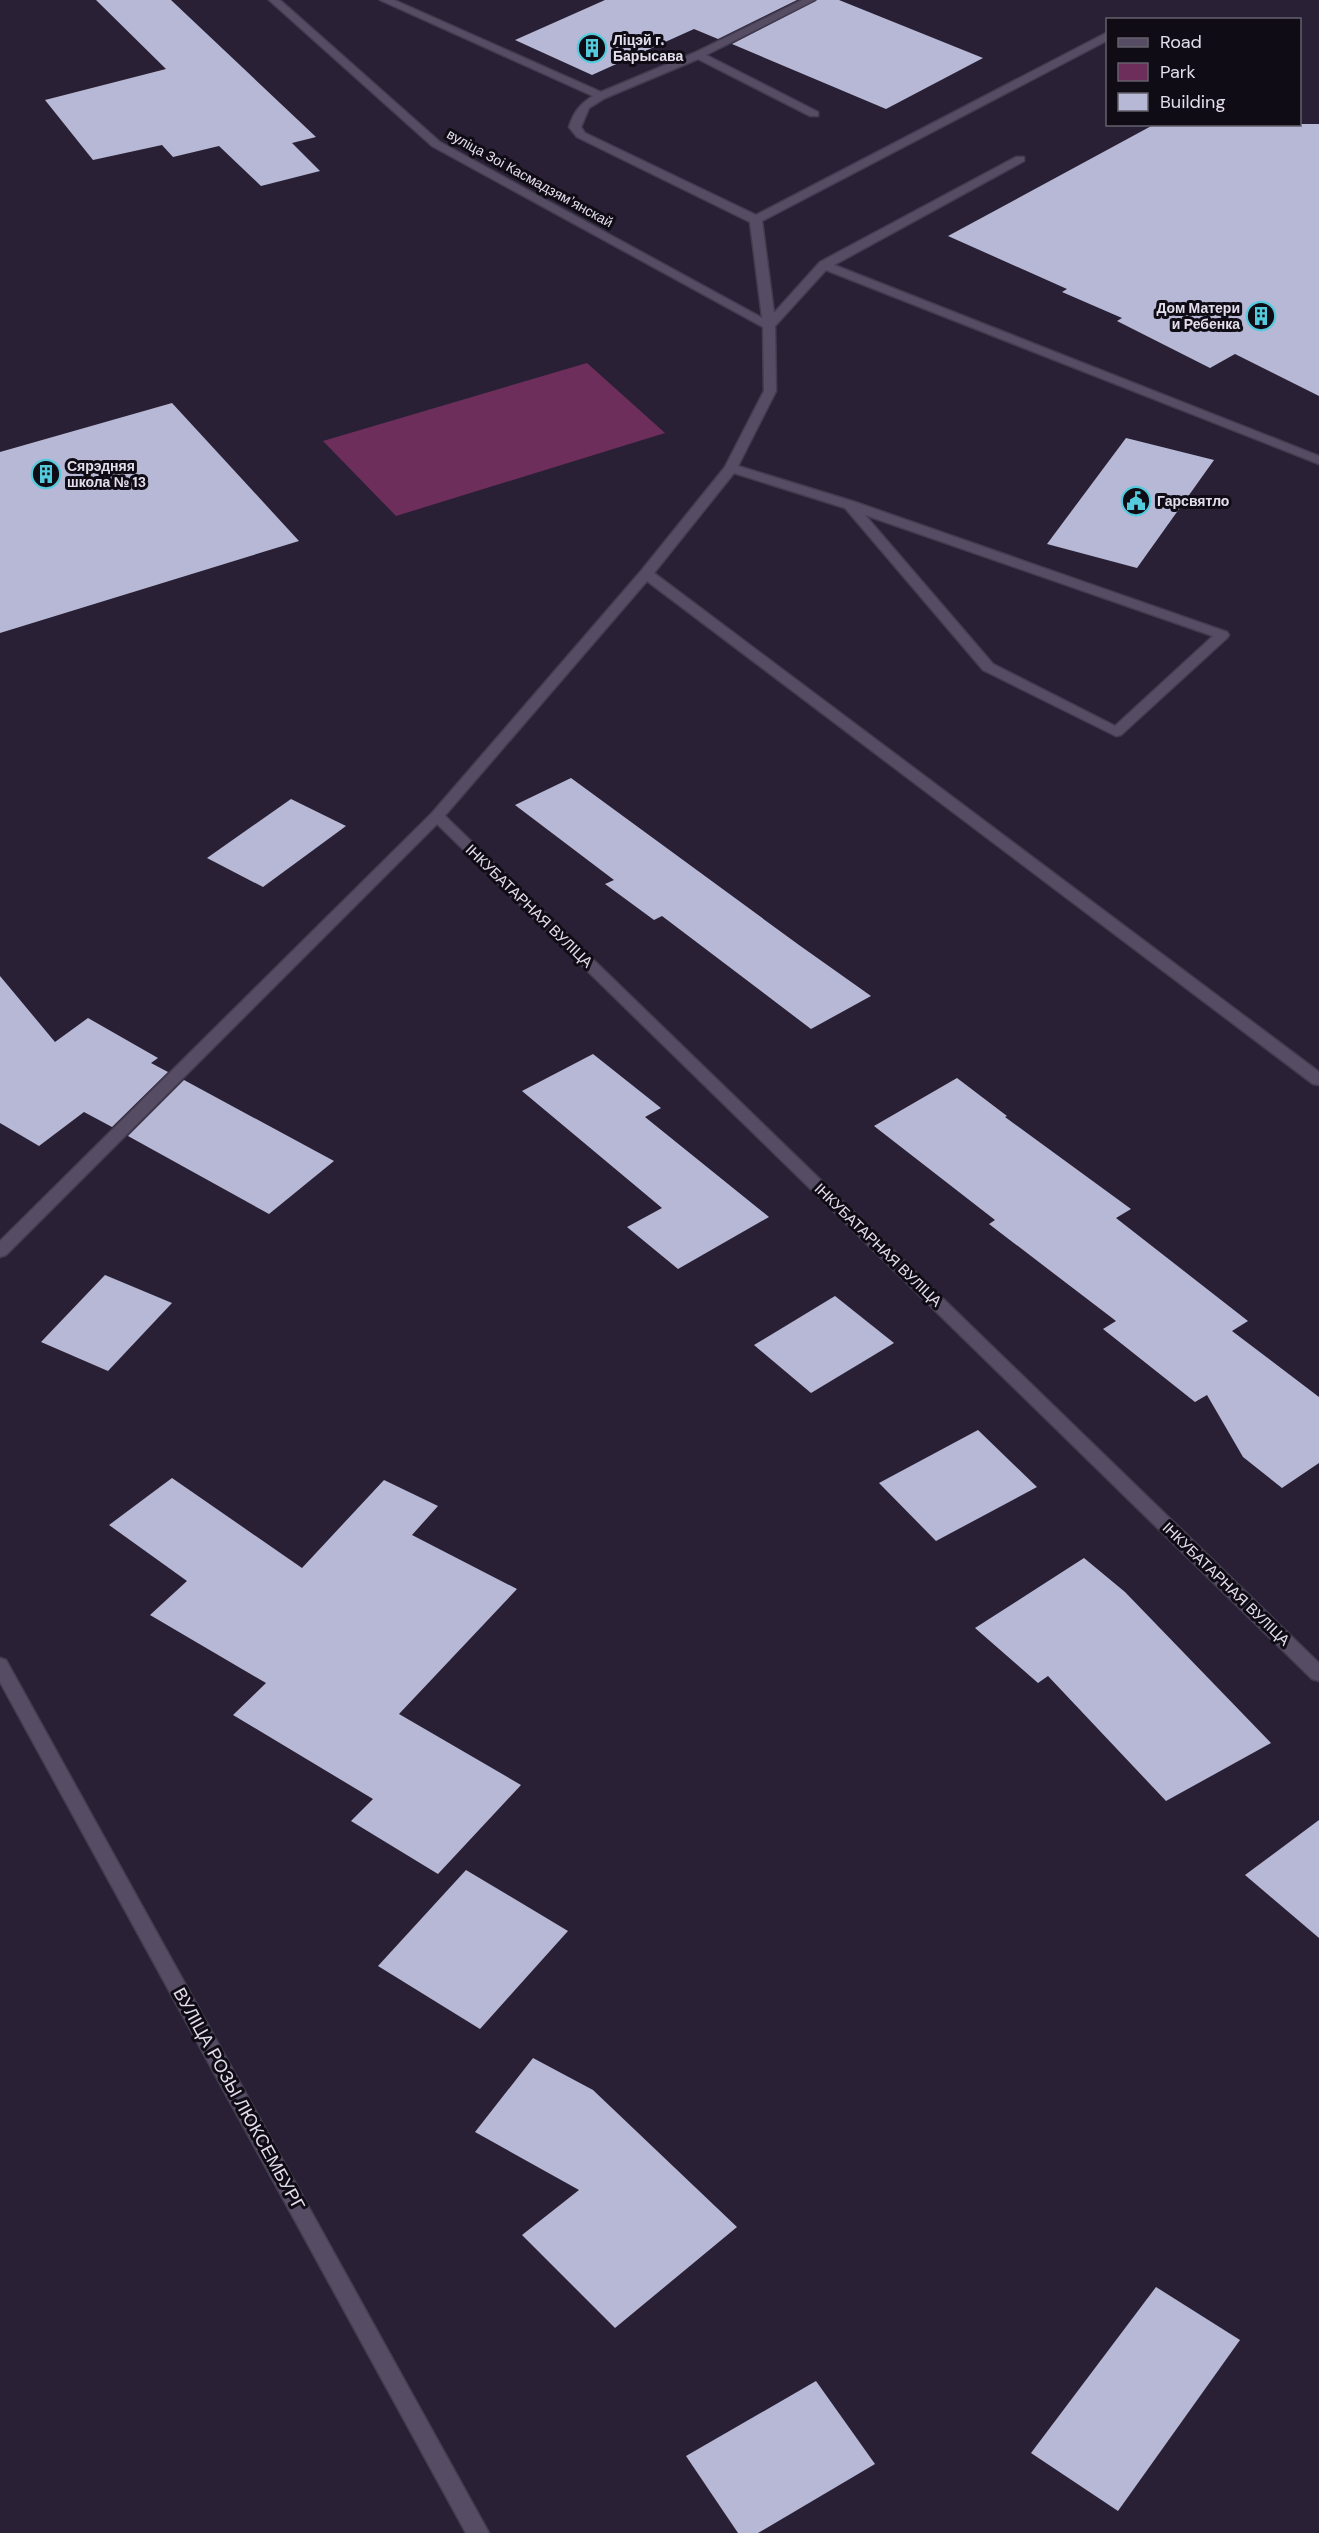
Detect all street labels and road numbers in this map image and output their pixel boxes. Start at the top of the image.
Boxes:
street label: вуліца Зоі Касмадзямʼянскай [444,125,616,231]
street label: ІНКУБАТАРНАЯ ВУЛІЦА [461,840,597,972]
street label: ІНКУБАТАРНАЯ ВУЛІЦА [810,1179,946,1311]
street label: ІНКУБАТАРНАЯ ВУЛІЦА [1158,1518,1294,1650]
street label: ВУЛІЦА РОЗЫ ЛЮКСЕМБУРГ [168,1983,311,2215]

